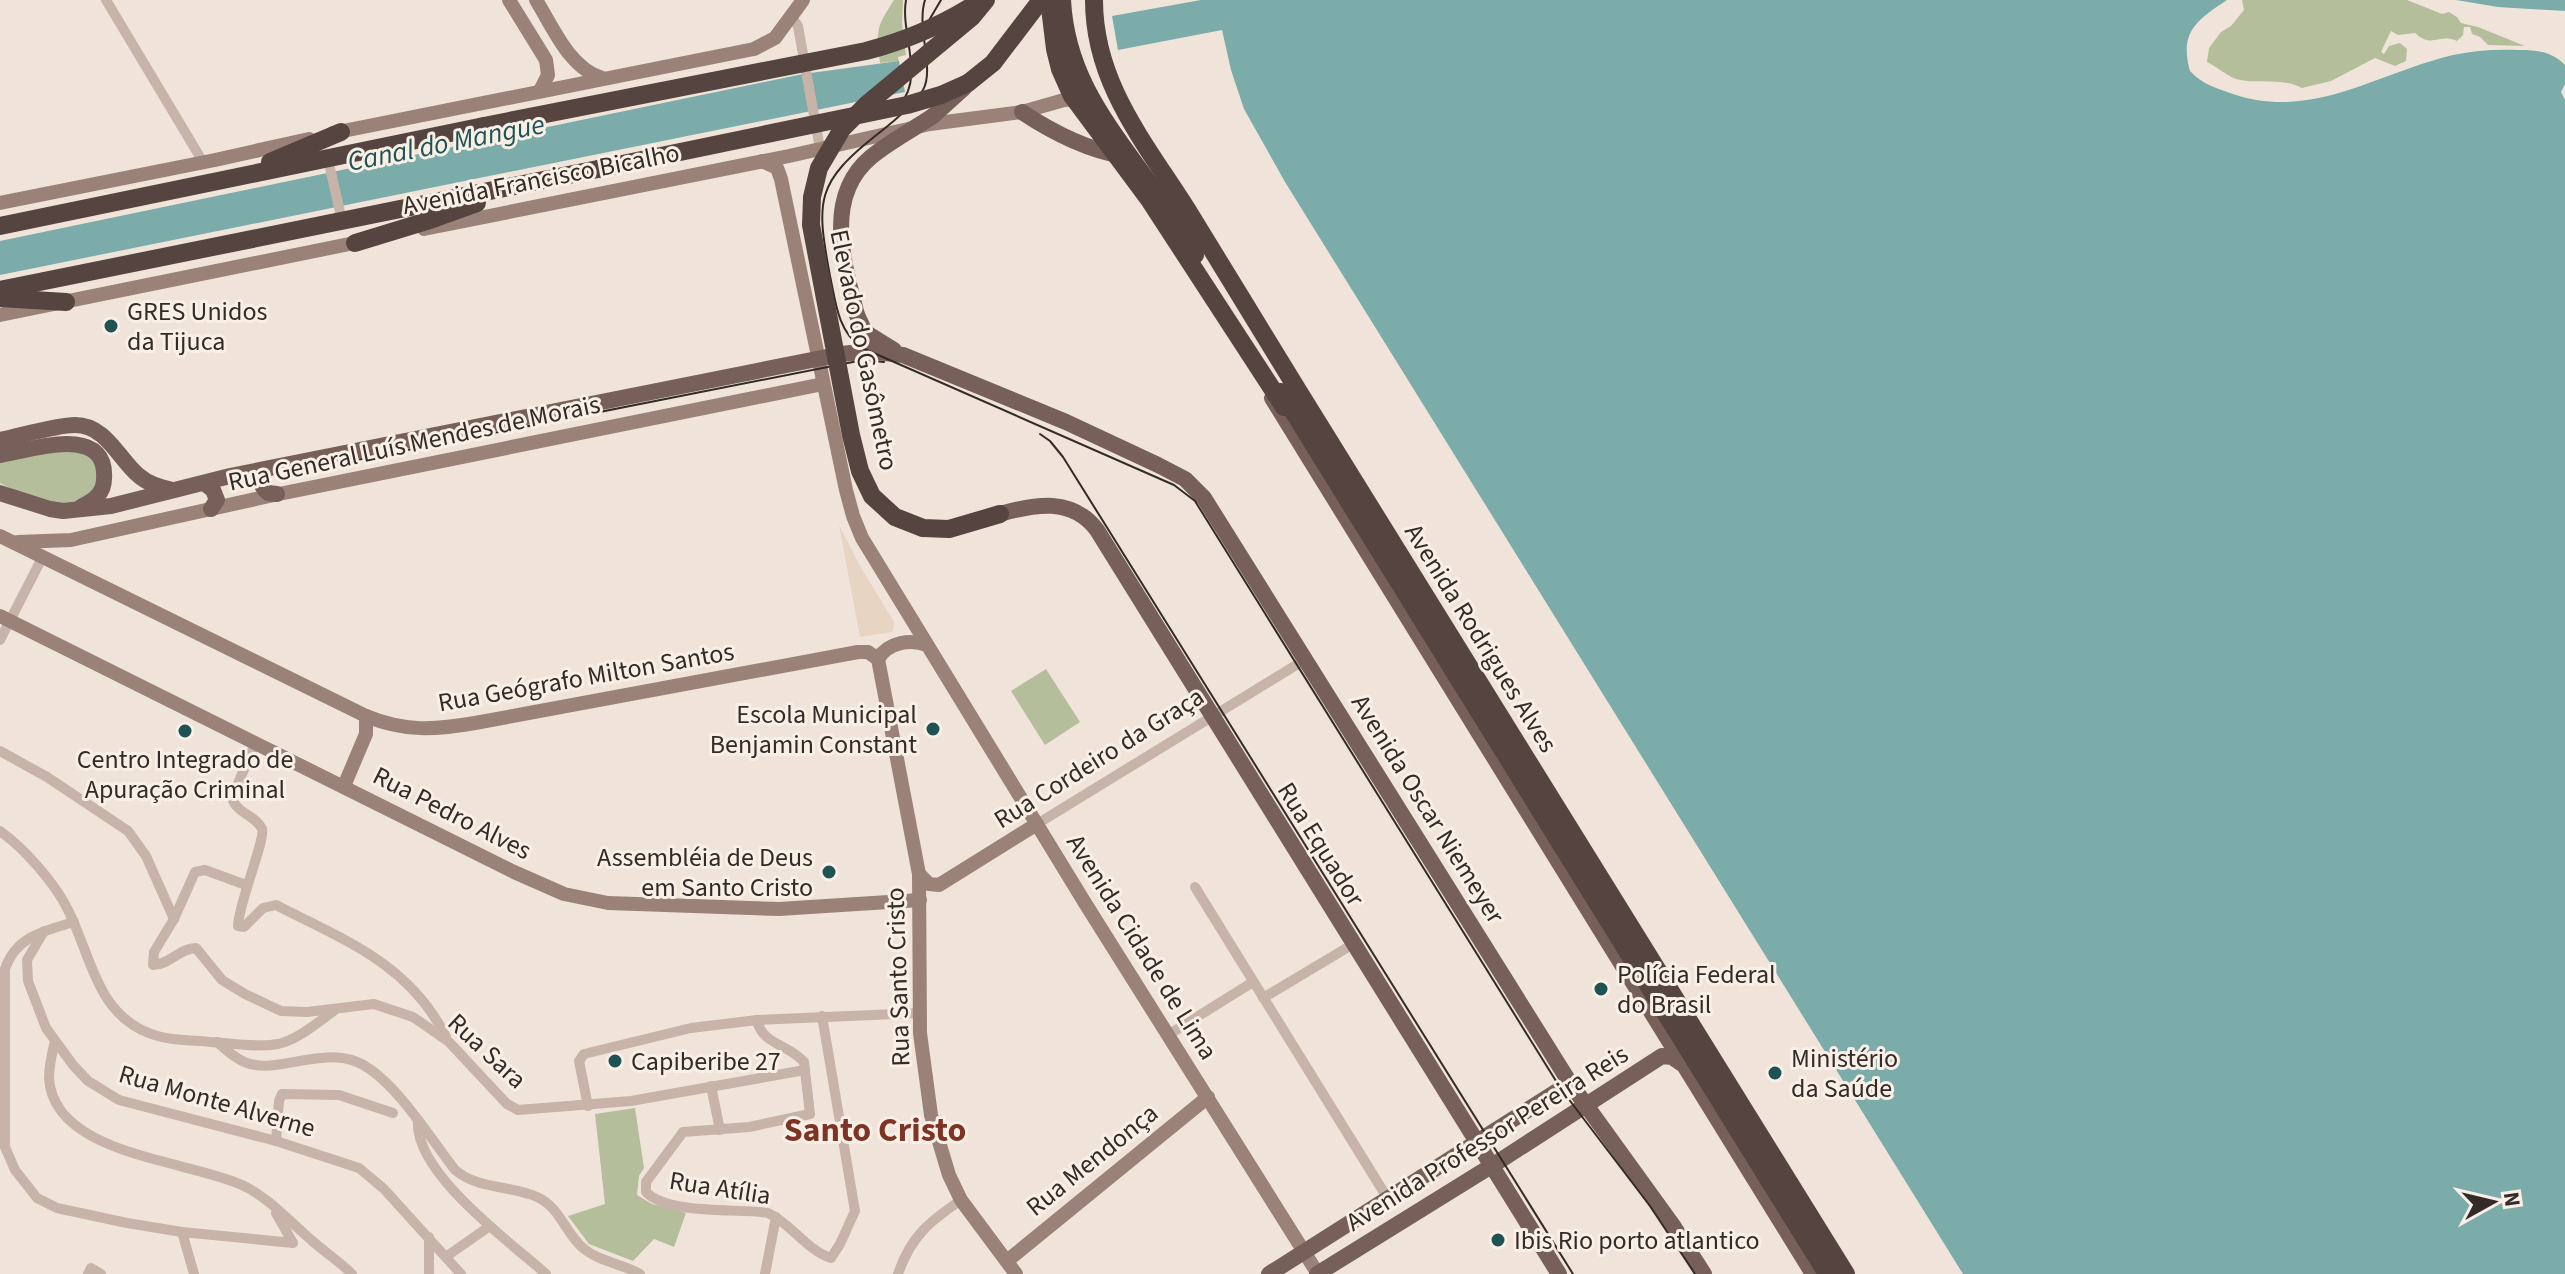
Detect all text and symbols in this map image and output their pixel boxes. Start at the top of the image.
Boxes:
water label: Canal do Mangue [344,104,548,182]
street label: Avenida Francisco Bicalho [399,134,683,224]
street label: Elevado do Gasômetro [820,226,908,474]
place label: GRES Unidos da Tijuca [127,293,267,360]
marker: GRES Unidos da Tijuca [102,317,120,335]
street label: Rua General Luís Mendes de Morais [225,385,604,501]
street label: Avenida Rodrigues Alves [1395,516,1567,760]
street label: Rua Geógrafo Milton Santos [435,633,737,721]
street label: Rua Cordeiro da Graça [987,678,1211,838]
street label: Avenida Oscar Niemeyer [1342,687,1514,932]
place label: Escola Municipal Benjamin Constant [710,696,917,763]
marker: Escola Municipal Benjamin Constant [924,720,942,738]
marker: Centro Integrado de Apuração Criminal [176,722,194,740]
place label: Centro Integrado de Apuração Criminal [77,741,293,808]
street label: Rua Pedro Alves [366,757,538,869]
street label: Rua Equador [1268,775,1374,914]
street label: Avenida Cidade de Lima [1057,827,1227,1067]
place label: Assembléia de Deus em Santo Cristo [597,839,813,906]
marker: Assembléia de Deus em Santo Cristo [820,863,838,881]
street label: Rua Santo Cristo [876,887,920,1067]
place label: Polícia Federal do Brasil [1617,956,1776,1023]
marker: Polícia Federal do Brasil [1592,980,1610,998]
street label: Rua Sara [439,1005,535,1097]
street label: Avenida Professor Pereira Reis [1339,1036,1635,1240]
place label: Ministério da Saúde [1791,1040,1898,1107]
place label: Capiberibe 27 [631,1043,781,1080]
marker: Capiberibe 27 [606,1052,624,1070]
street label: Rua Monte Alverne [114,1055,320,1147]
marker: Ministério da Saúde [1766,1064,1784,1082]
street label: Rua Mendonça [1018,1095,1166,1225]
district label: Santo Cristo [784,1106,966,1155]
street label: Rua Atília [667,1162,773,1214]
north arrow [2453,1162,2533,1242]
text: N [2495,1190,2529,1209]
place label: Ibis Rio porto atlantico [1514,1222,1760,1259]
marker: Ibis Rio porto atlantico [1489,1231,1507,1249]

